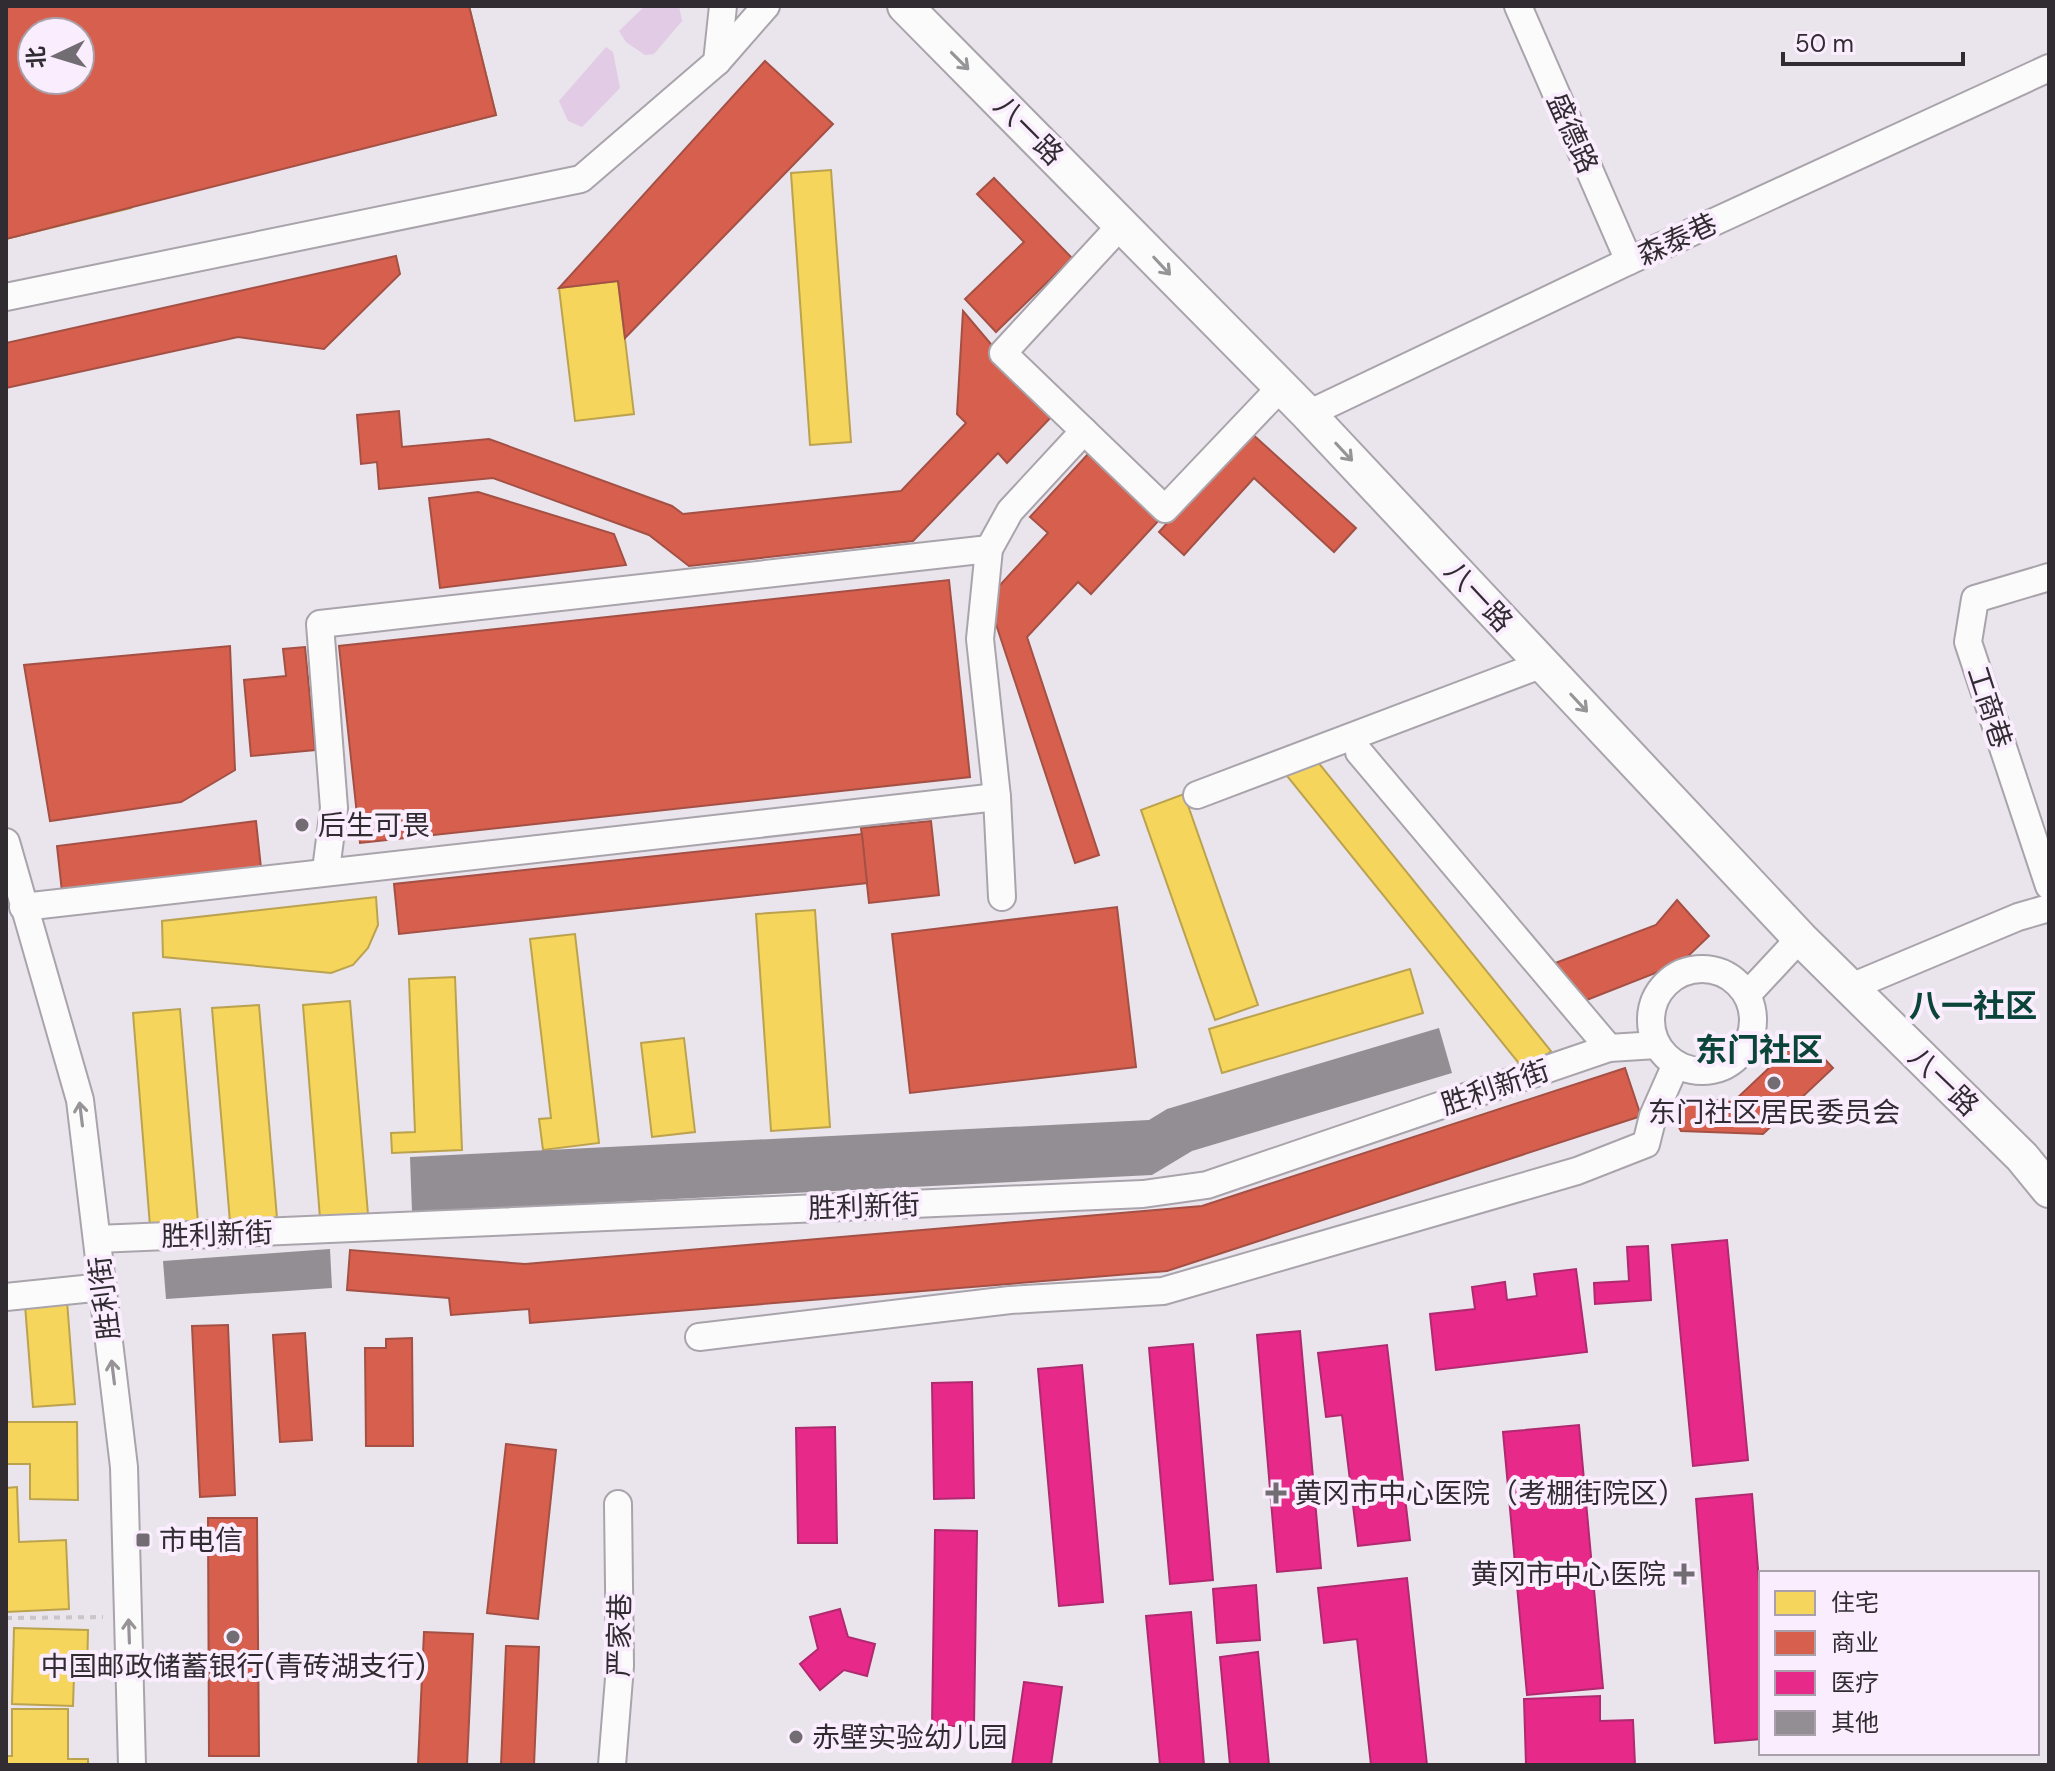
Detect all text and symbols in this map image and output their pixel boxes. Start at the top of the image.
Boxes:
north arrow [16,16,96,96]
scale bar [1783,16,1963,66]
text: 50 m [1795,28,1854,59]
text: 北 [21,45,52,69]
one-way arrow [950,51,969,70]
street label: 盛德路 [1539,87,1607,179]
street label: 八一路 [986,88,1071,173]
street label: 森泰巷 [1631,205,1723,274]
one-way arrow [1153,256,1172,276]
one-way arrow [1334,442,1353,462]
street label: 八一路 [1436,553,1521,640]
street label: 工商巷 [1959,661,2020,753]
one-way arrow [1570,693,1589,713]
place label: 后生可畏 [318,807,430,844]
marker: 后生可畏 [293,816,311,834]
district label: 八一社区 [1909,985,2037,1027]
district label: 东门社区 [1695,1029,1823,1071]
street label: 八一路 [1901,1039,1987,1124]
street label: 胜利新街 [1436,1052,1554,1123]
marker: 东门社区居民委员会 [1765,1074,1783,1092]
place label: 东门社区居民委员会 [1648,1094,1900,1131]
one-way arrow [74,1101,89,1128]
street label: 胜利新街 [807,1186,921,1227]
street label: 胜利新街 [160,1214,274,1255]
street label: 胜利街 [81,1254,128,1342]
one-way arrow [105,1359,120,1386]
place label: 黄冈市中心医院（考棚街院区） [1294,1475,1686,1512]
marker: 黄冈市中心医院（考棚街院区） [1265,1482,1287,1504]
place label: 市电信 [159,1522,243,1559]
marker: 市电信 [134,1531,152,1549]
place label: 黄冈市中心医院 [1470,1556,1666,1593]
marker: 黄冈市中心医院 [1673,1563,1695,1585]
legend [1759,1571,2039,1755]
text: 住宅 [1831,1587,1879,1618]
street label: 严家巷 [600,1593,639,1677]
one-way arrow [122,1618,137,1645]
text: 商业 [1831,1627,1879,1658]
marker: 中国邮政储蓄银行(青砖湖支行) [224,1628,242,1646]
place label: 中国邮政储蓄银行(青砖湖支行) [41,1648,425,1685]
text: 医疗 [1831,1667,1879,1698]
text: 其他 [1831,1707,1879,1738]
place label: 赤壁实验幼儿园 [812,1719,1008,1756]
marker: 赤壁实验幼儿园 [787,1728,805,1746]

